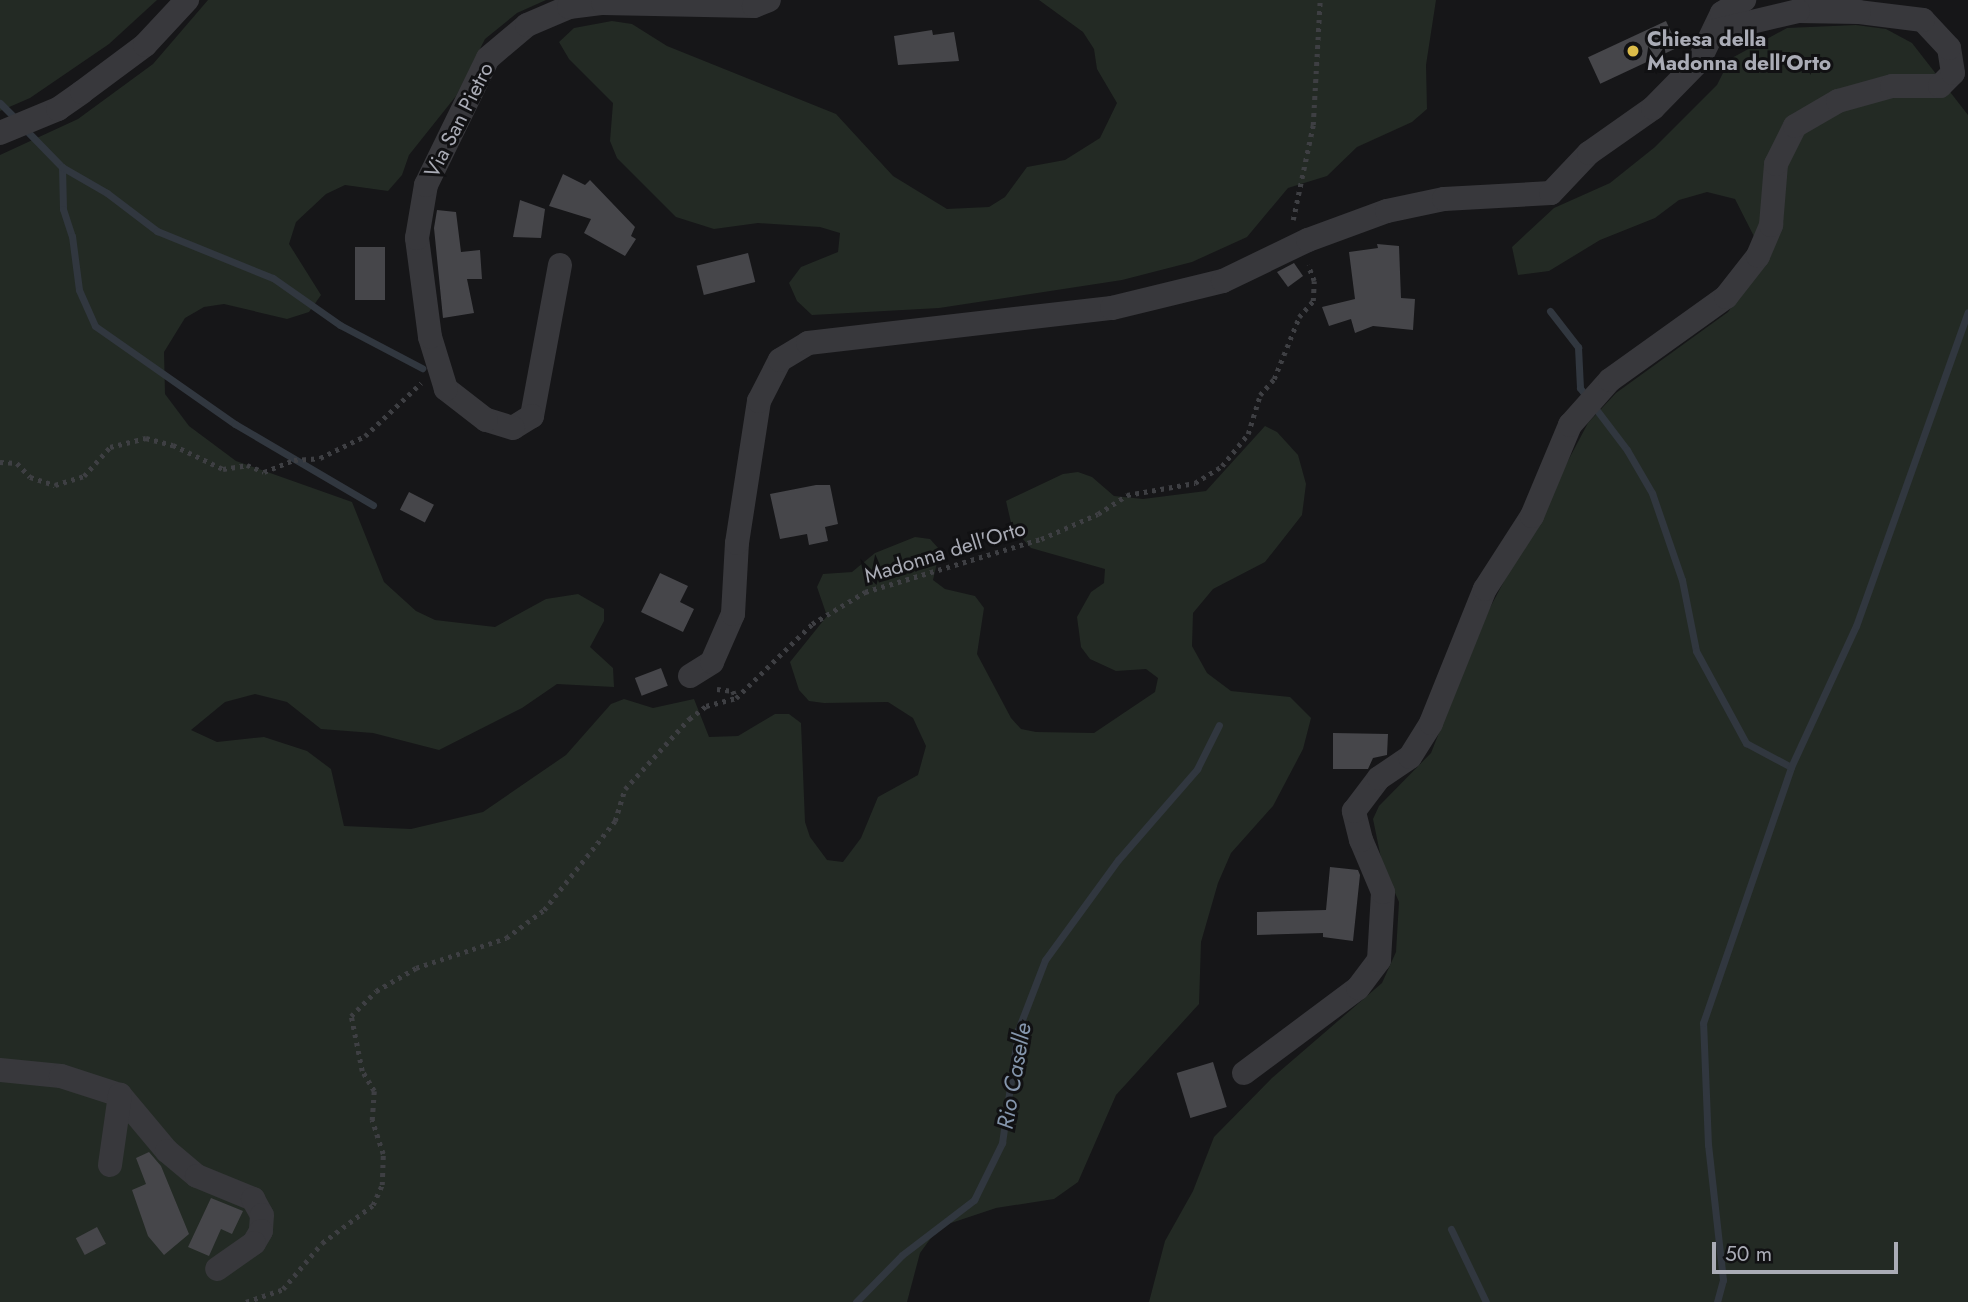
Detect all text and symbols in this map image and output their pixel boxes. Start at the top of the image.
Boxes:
place label: Chiesa della Madonna dell'Orto [1647,26,1831,76]
marker: Chiesa della Madonna dell'Orto [1625,43,1641,59]
street label: Via San Pietro [419,58,499,182]
street label: Madonna dell'Orto [861,516,1029,588]
water label: Rio Caselle [991,1021,1037,1131]
scale bar [1716,1228,1902,1272]
text: 50 m [1725,1239,1772,1269]

